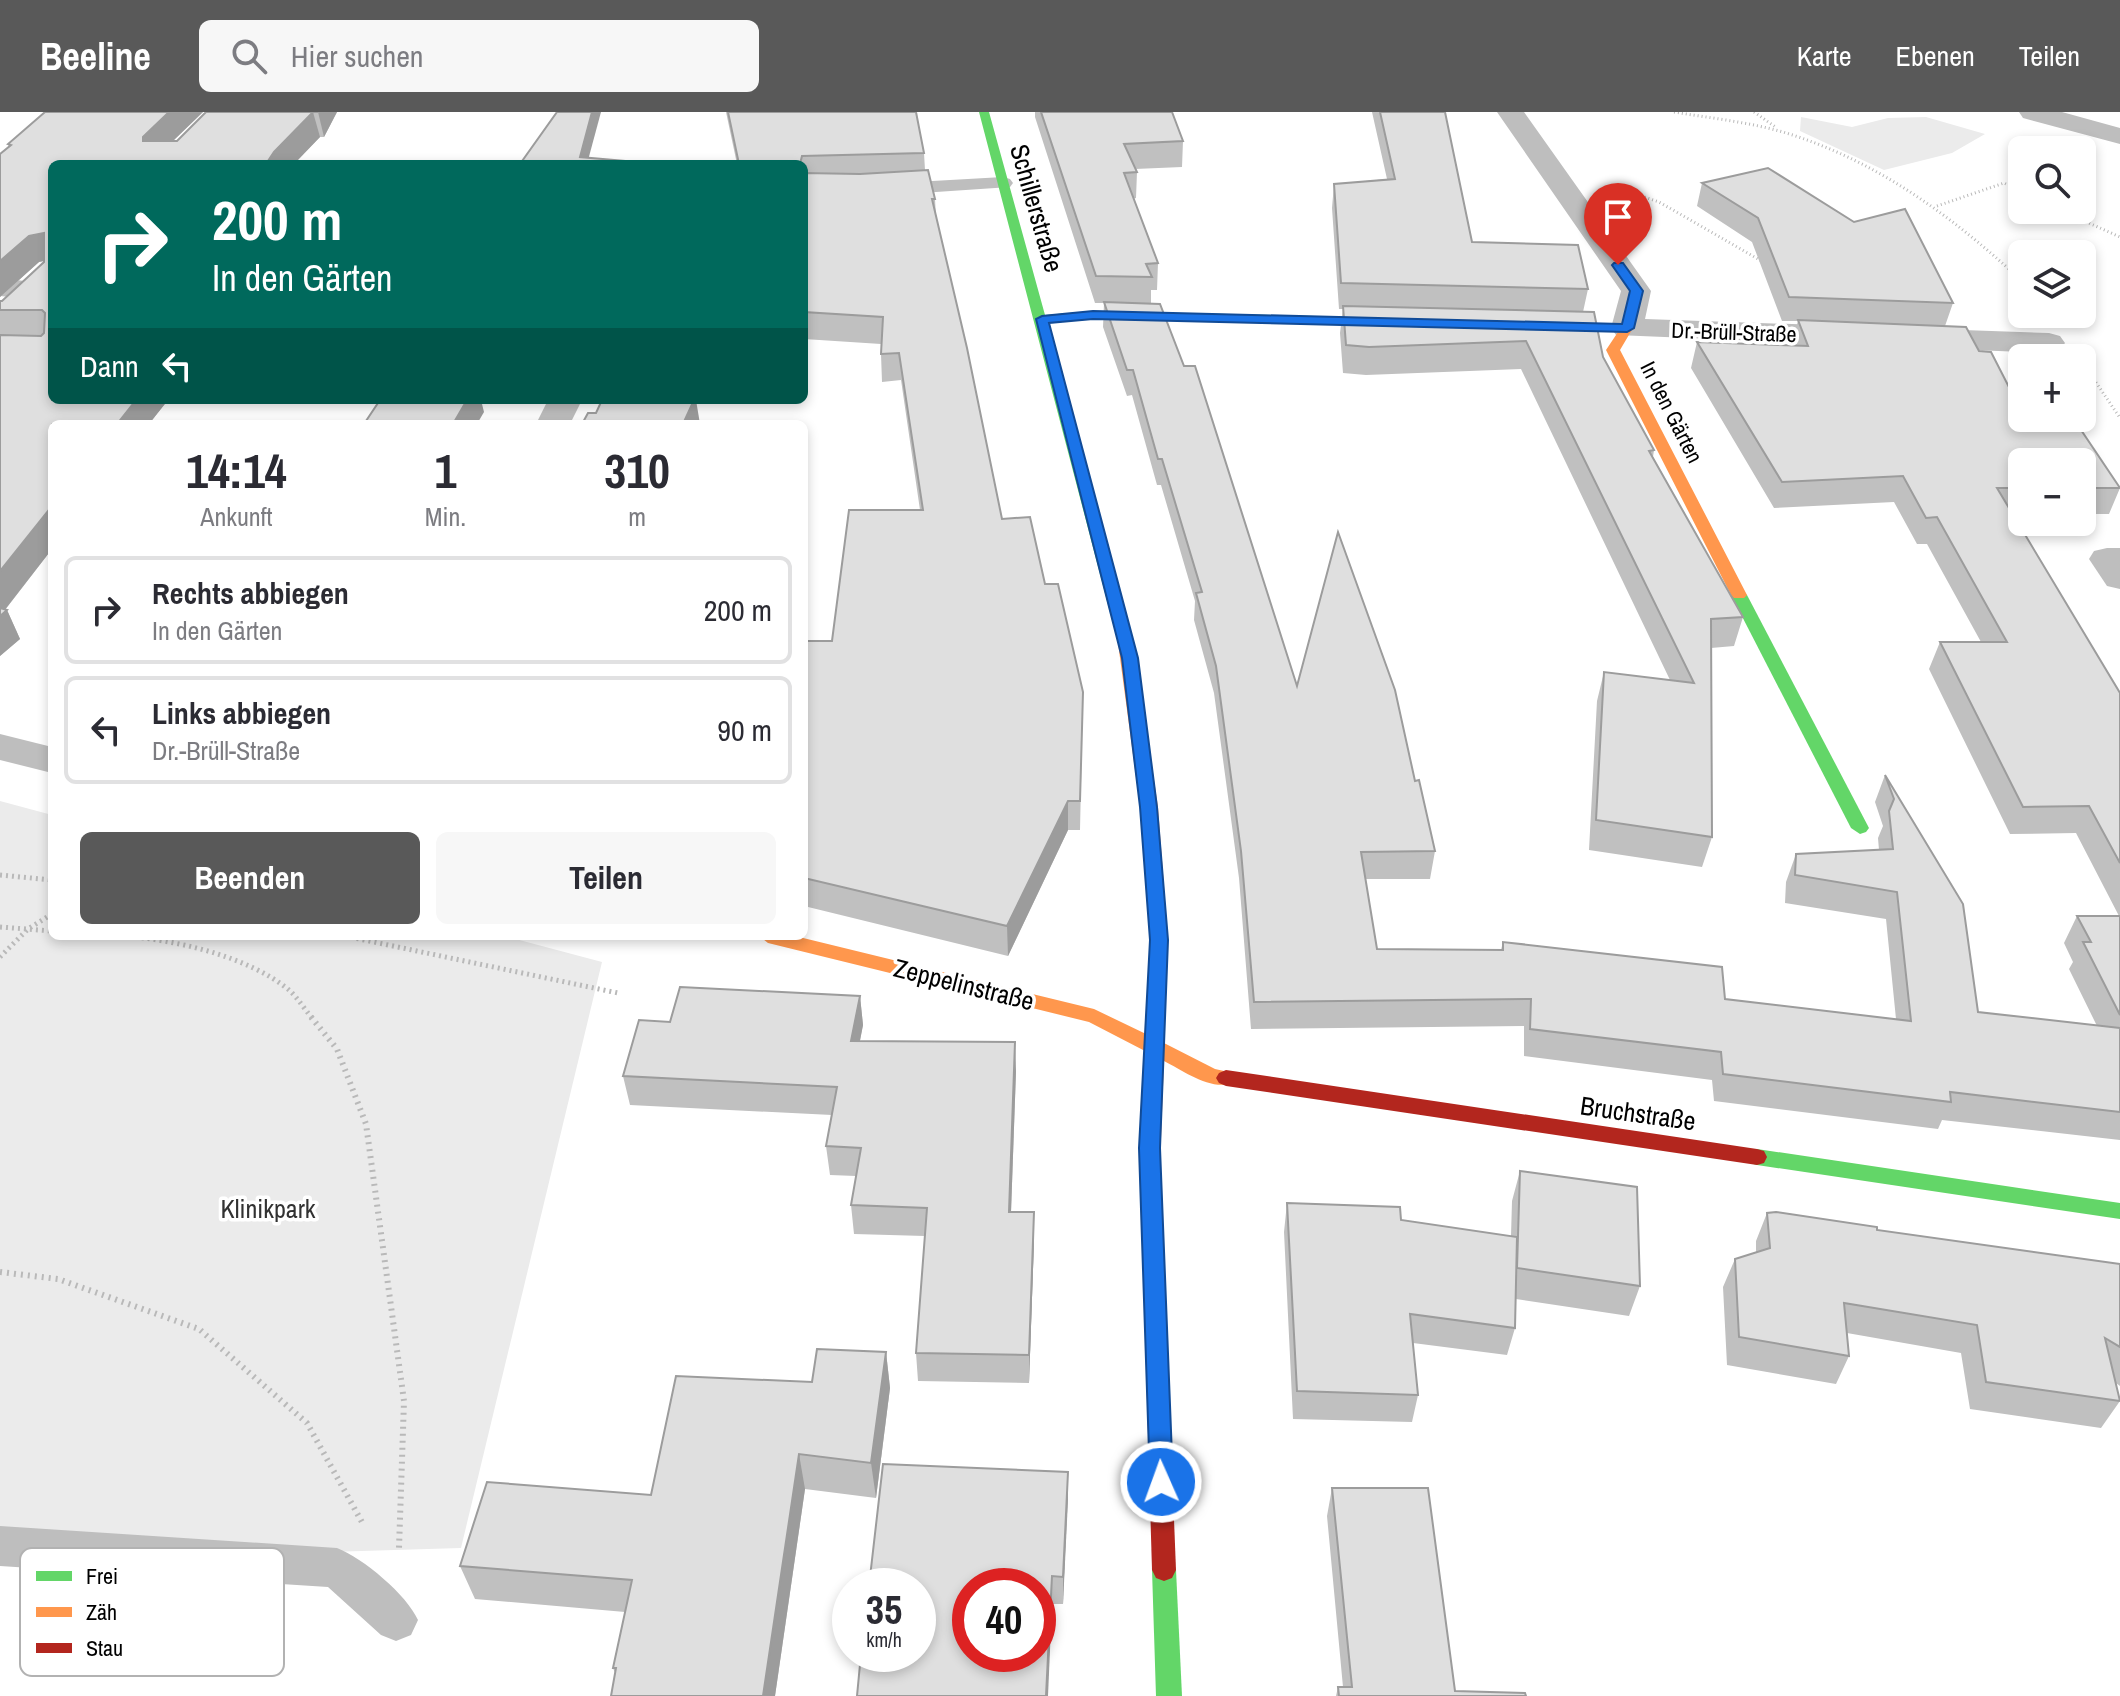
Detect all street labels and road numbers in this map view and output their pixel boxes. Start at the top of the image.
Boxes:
street label: Schillerstraße [1002,140,1072,276]
street label: Dr.-Brüll-Straße [1671,315,1797,349]
street label: In den Gärten [1634,356,1710,468]
street label: Zeppelinstraße [890,950,1038,1018]
street label: Bruchstraße [1578,1088,1698,1138]

